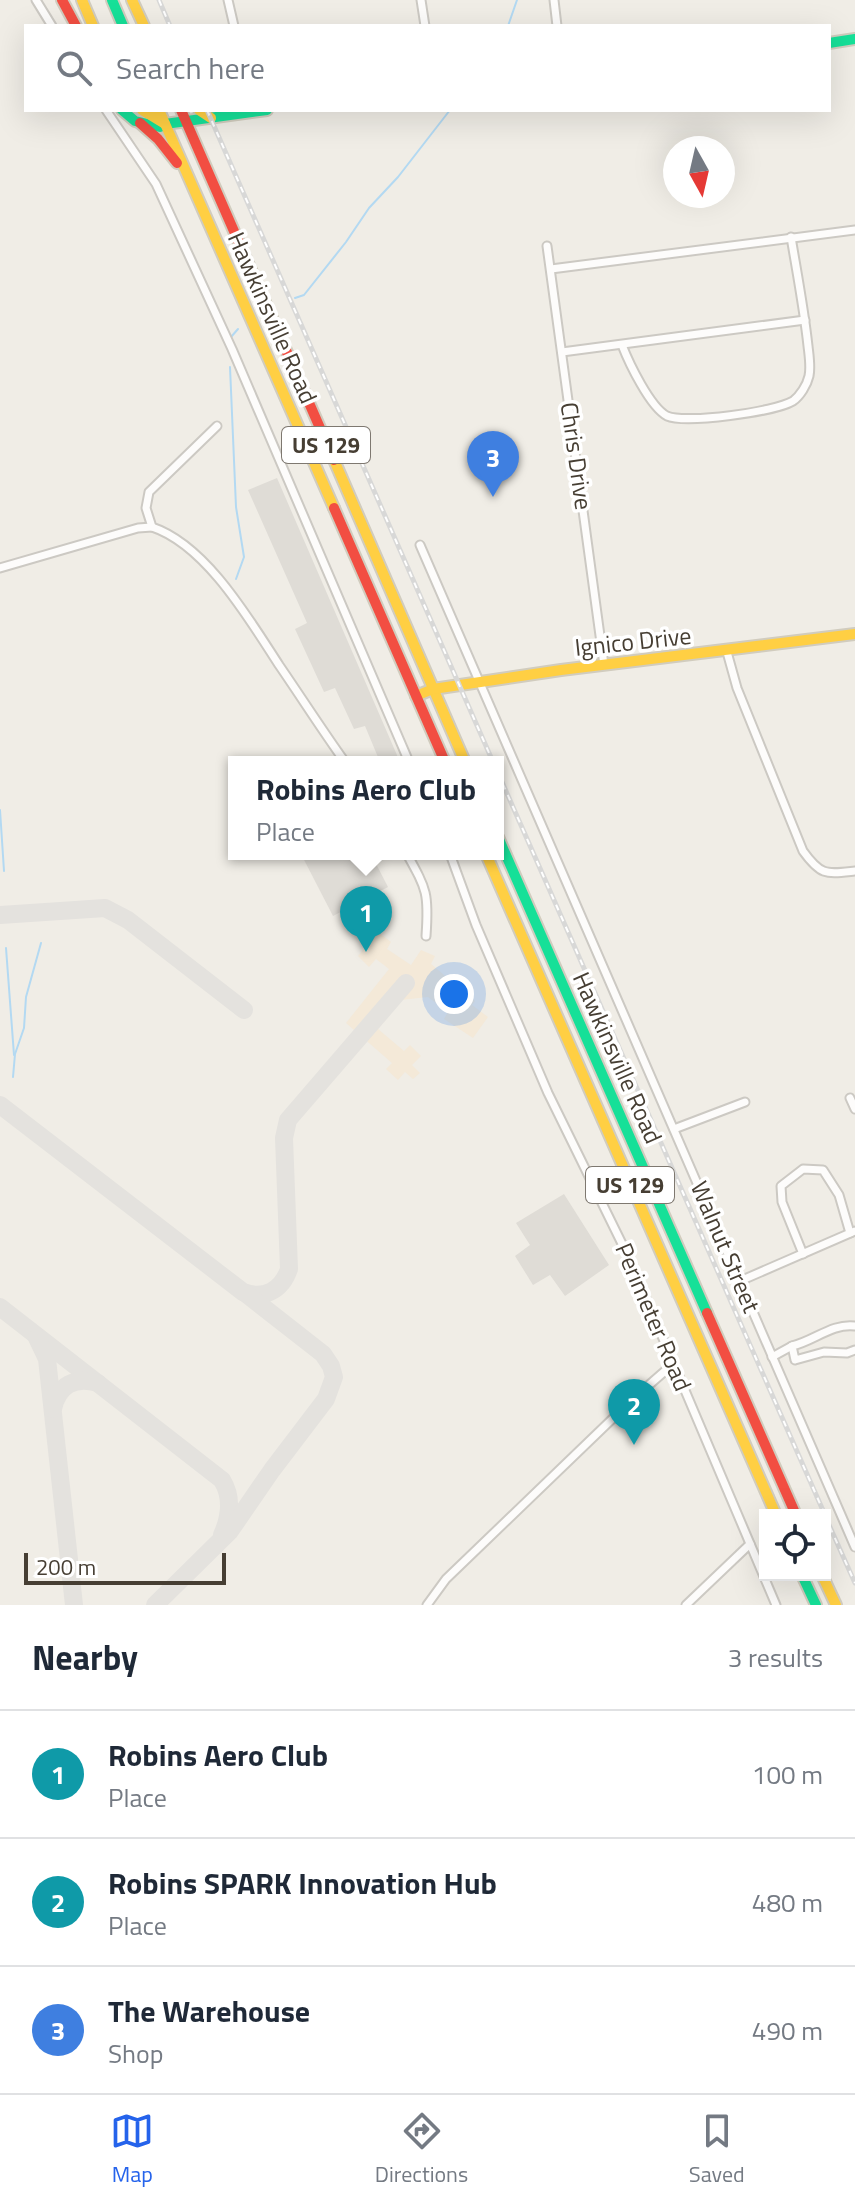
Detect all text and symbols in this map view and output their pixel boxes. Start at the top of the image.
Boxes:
search box [24,24,831,112]
text: Search here [116,45,265,91]
icon: search [52,46,96,90]
north arrow [663,136,735,208]
street label: Hawkinsville Road [219,226,327,409]
street label: Chris Drive [552,400,602,512]
road number: US 129 [282,427,370,463]
pin: 3 [467,431,519,497]
street label: Ignico Drive [573,617,693,665]
popup [228,756,504,860]
text: Robins Aero Club [256,766,476,812]
text: Place [256,812,315,851]
pin: 1 [340,886,392,952]
street label: Hawkinsville Road [564,966,672,1149]
your location [434,974,474,1014]
road number: US 129 [586,1167,674,1203]
street label: Walnut Street [682,1175,770,1318]
street label: Perimeter Road [606,1237,701,1396]
pin: 2 [608,1379,660,1445]
map controls [759,1509,831,1581]
button: locate [759,1509,831,1581]
scale bar [24,1549,226,1585]
text: 200 m [36,1550,96,1584]
text: Nearby [32,1631,138,1683]
text: 3 results [728,1638,823,1677]
text: Robins Aero Club [108,1732,328,1778]
text: 1 [51,1755,65,1794]
text: 100 m [752,1755,823,1794]
text: Place [108,1778,167,1817]
text: Robins SPARK Innovation Hub [108,1860,497,1906]
text: 2 [51,1883,65,1922]
text: 480 m [752,1883,823,1922]
text: Place [108,1906,167,1945]
text: The Warehouse [108,1988,310,2034]
text: 3 [51,2011,65,2050]
text: 490 m [752,2011,823,2050]
text: Shop [108,2034,163,2073]
tab: Map [110,2109,154,2191]
tab: Directions [375,2109,468,2191]
tab: Saved [689,2109,745,2191]

